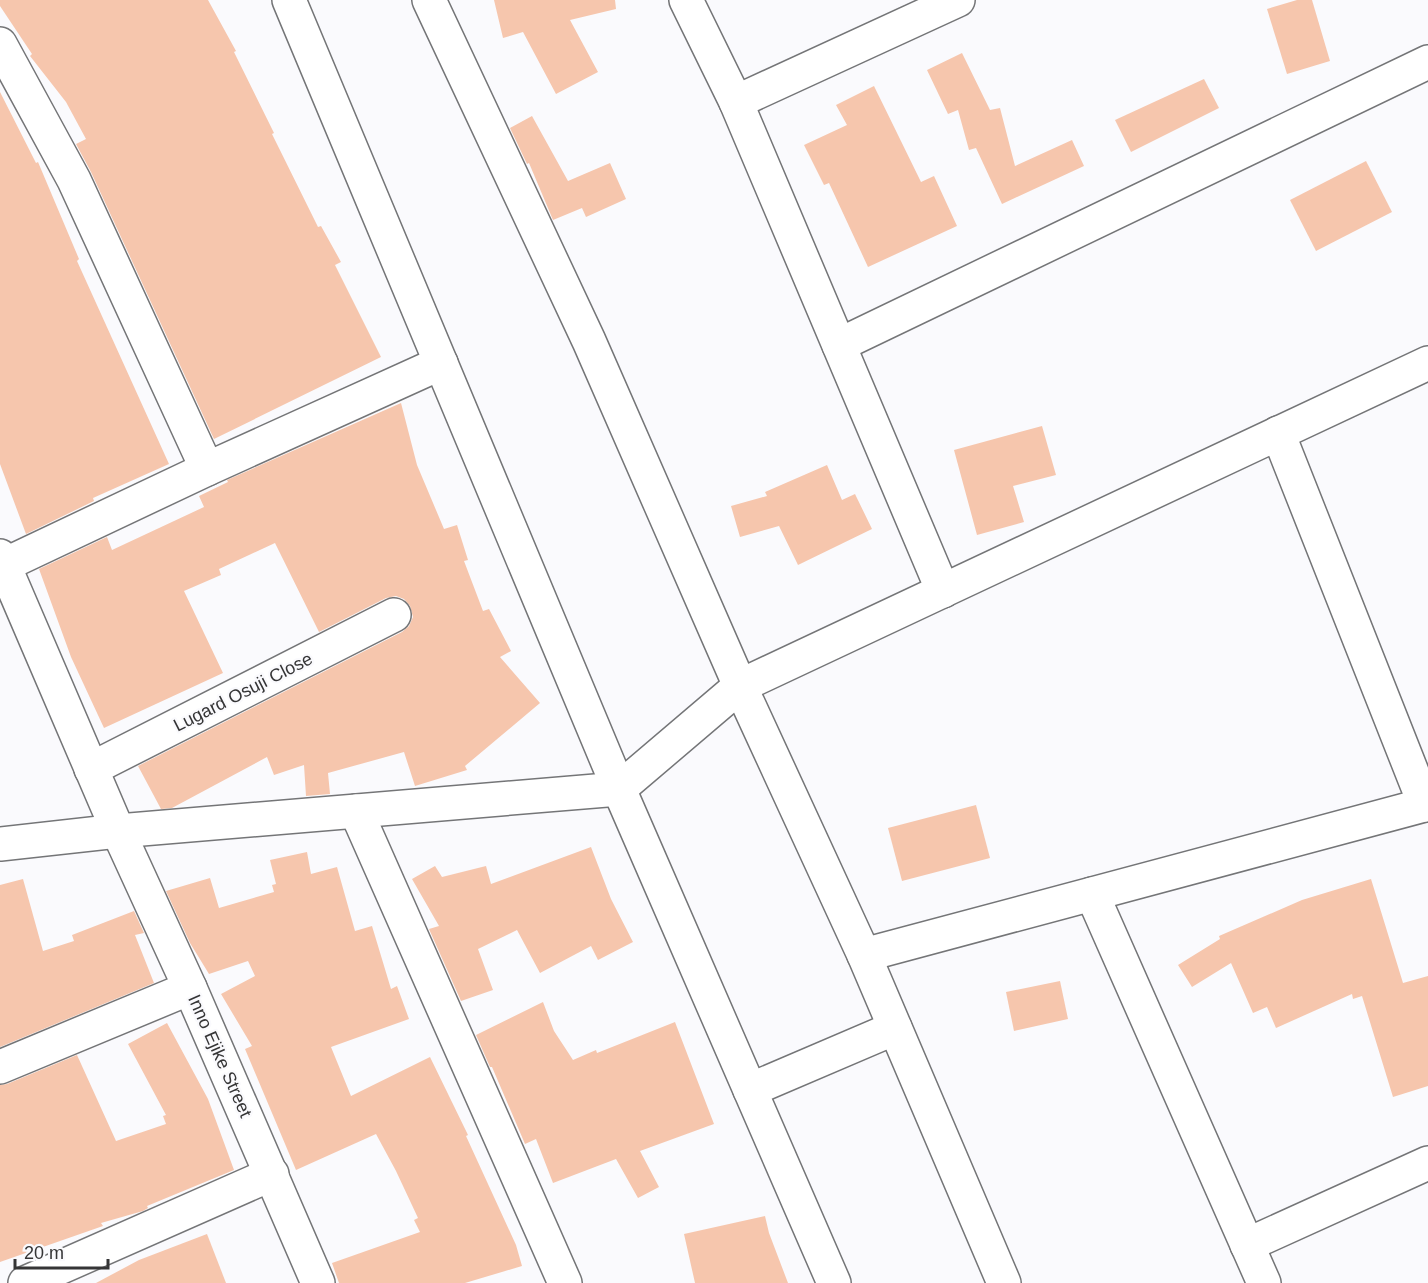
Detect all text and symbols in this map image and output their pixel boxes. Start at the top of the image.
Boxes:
street label: Lugard Osuji Close [170,648,316,736]
street label: Inno Ejike Street [184,992,256,1120]
scale bar [15,1232,108,1270]
text: 20 m [24,1243,64,1263]

